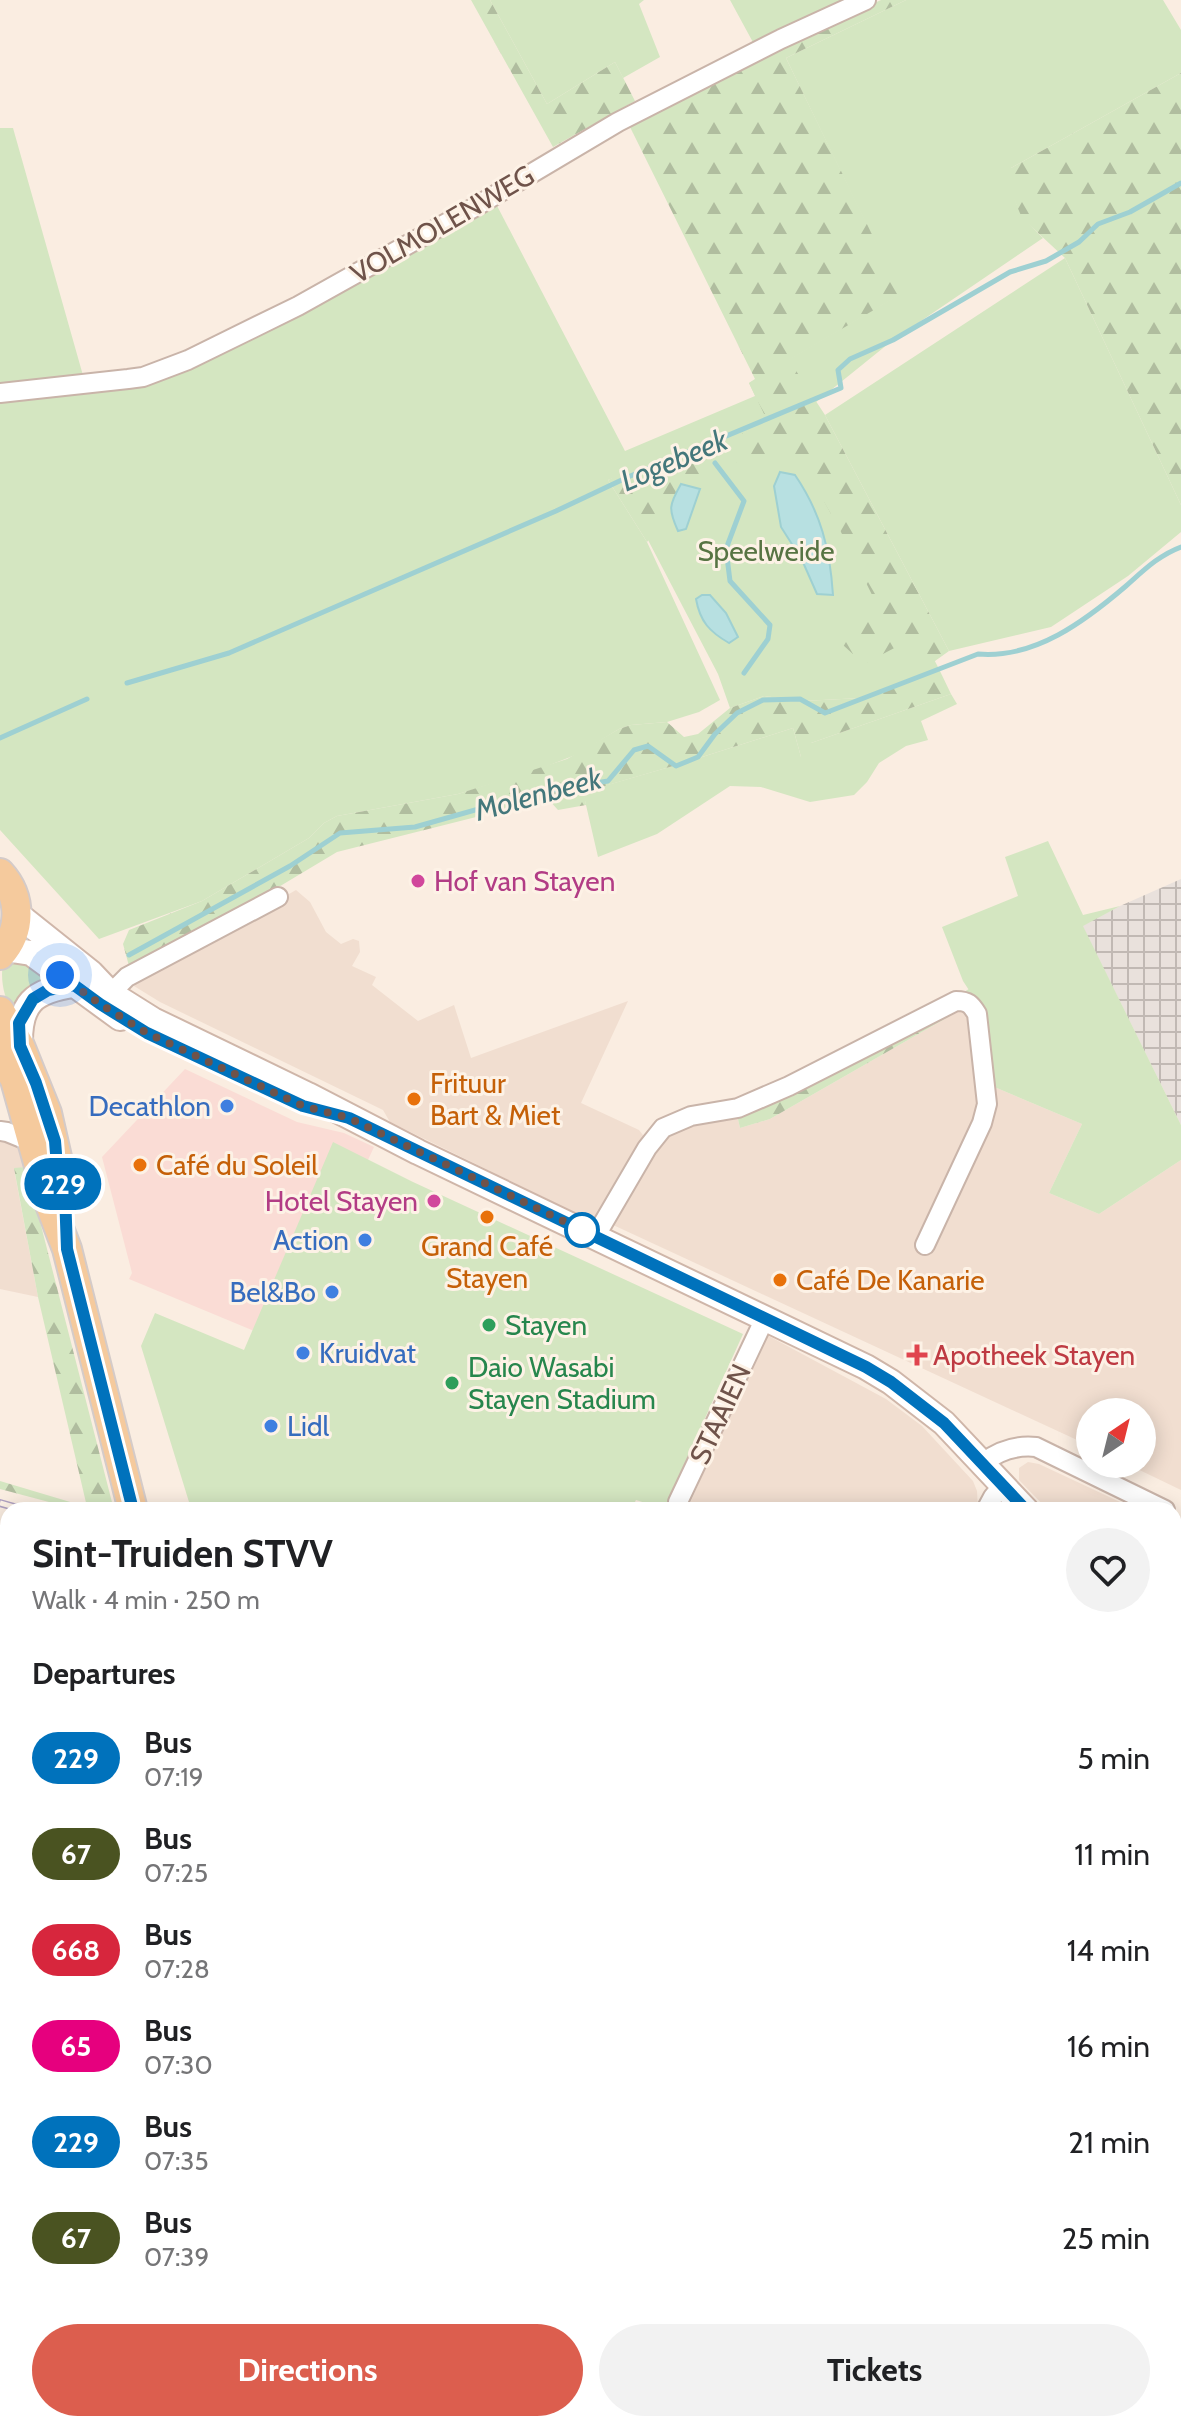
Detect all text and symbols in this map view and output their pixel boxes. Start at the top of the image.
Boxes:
street label: VOLMOLENWEG [344,158,540,290]
water label: Logebeek [615,421,734,499]
park label: Speelweide [697,534,835,568]
water label: Molenbeek [470,759,606,829]
place label: Hof van Stayen [434,864,615,898]
marker: Hof van Stayen [409,872,427,890]
your location [40,955,80,995]
place label: Frituur Bart & Miet [430,1066,560,1132]
place label: Decathlon [88,1089,211,1123]
marker: Frituur Bart & Miet [405,1090,423,1108]
marker: Decathlon [218,1097,236,1115]
place label: Café du Soleil [156,1148,318,1182]
marker: Café du Soleil [131,1156,149,1174]
line badge: 229 [17,1158,109,1210]
text: 229 [40,1167,86,1201]
place label: Hotel Stayen [265,1184,418,1218]
marker: Hotel Stayen [425,1192,443,1210]
marker: Grand Café Stayen [478,1208,496,1226]
unlabelled marker [565,1213,599,1247]
place label: Action [273,1223,349,1257]
place label: Grand Café Stayen [421,1229,553,1295]
marker: Action [356,1231,374,1249]
place label: Café De Kanarie [796,1263,985,1297]
marker: Café De Kanarie [771,1271,789,1289]
place label: Bel&Bo [229,1275,316,1309]
marker: Bel&Bo [323,1283,341,1301]
place label: Stayen [505,1308,587,1342]
marker: Stayen [480,1316,498,1334]
place label: Kruidvat [319,1336,416,1370]
place label: Apotheek Stayen [933,1338,1135,1372]
marker: Kruidvat [294,1344,312,1362]
marker: Apotheek Stayen [908,1346,926,1364]
place label: Daio Wasabi Stayen Stadium [468,1350,656,1416]
street label: STAAIEN [682,1358,758,1470]
marker: Daio Wasabi Stayen Stadium [443,1374,461,1392]
north arrow [1076,1398,1156,1478]
map controls [1076,1398,1156,1478]
place label: Lidl [287,1409,330,1443]
marker: Lidl [262,1417,280,1435]
button: heart [1066,1528,1150,1612]
text: Sint-Truiden STVV [32,1530,333,1577]
text: Walk · 4 min · 250 m [32,1584,260,1616]
text: Departures [32,1655,176,1692]
text: Bus [144,1724,192,1761]
text: 5 min [1078,1740,1150,1777]
text: 229 [53,1741,99,1775]
text: 07:19 [144,1761,204,1793]
text: Bus [144,1820,192,1857]
text: 11 min [1074,1836,1150,1873]
text: 67 [61,1837,91,1871]
text: 07:25 [144,1857,208,1889]
text: Bus [144,1916,192,1953]
text: 14 min [1067,1932,1150,1969]
text: 668 [52,1933,100,1967]
text: 07:28 [144,1953,210,1985]
text: Bus [144,2012,192,2049]
text: 16 min [1067,2028,1150,2065]
text: 65 [61,2029,91,2063]
text: 07:30 [144,2049,213,2081]
text: Bus [144,2108,192,2145]
text: 21 min [1068,2124,1150,2161]
text: 229 [53,2125,99,2159]
text: 07:35 [144,2145,208,2177]
text: Bus [144,2204,192,2241]
text: 25 min [1062,2220,1150,2257]
text: 67 [61,2221,91,2255]
text: 07:39 [144,2241,209,2273]
button: Directions [32,2324,583,2416]
button: Tickets [599,2324,1150,2416]

